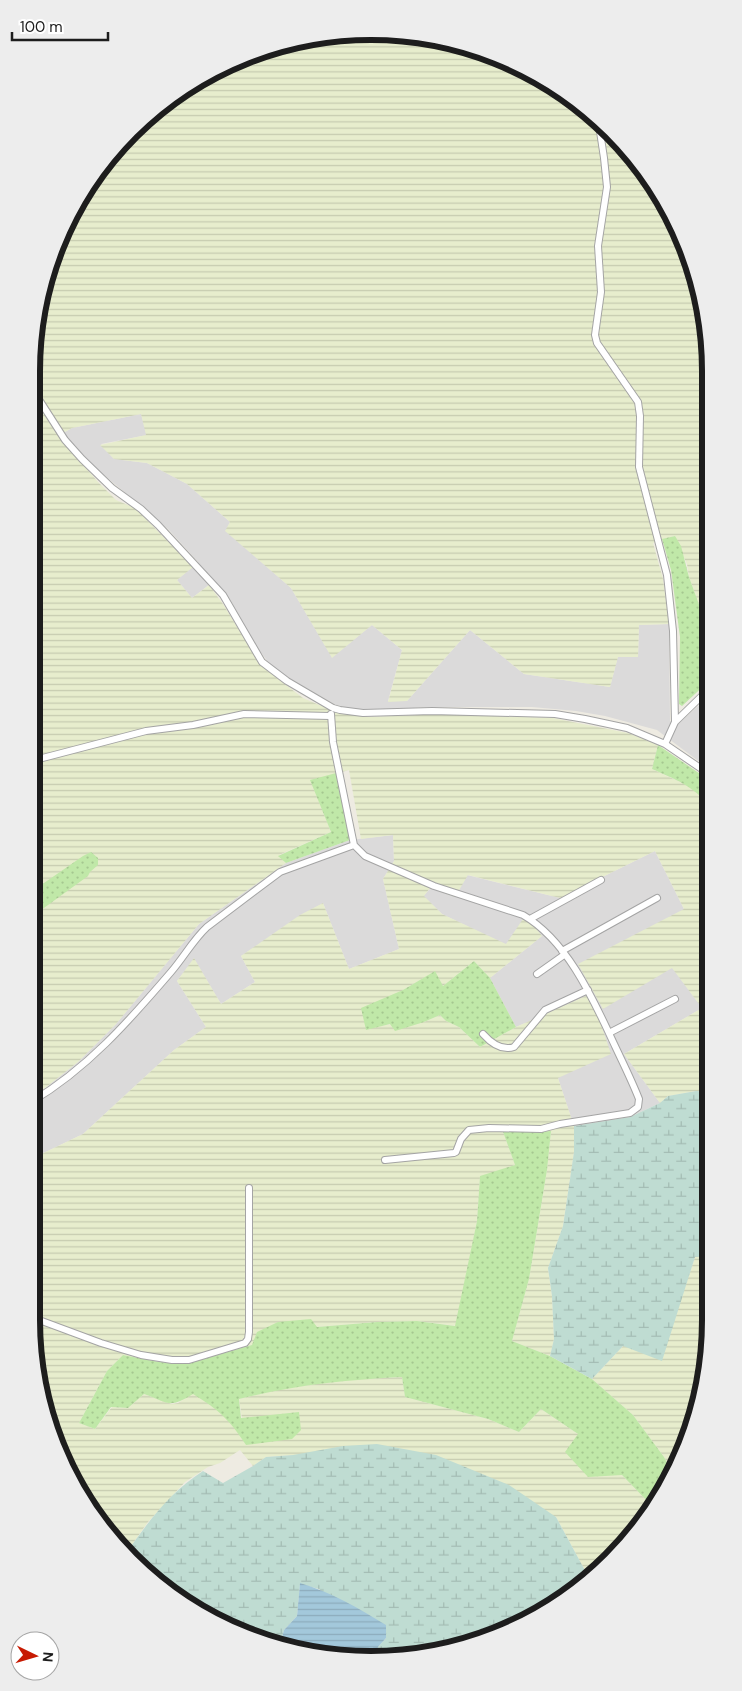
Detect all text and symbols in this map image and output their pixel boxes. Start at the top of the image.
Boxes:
scale bar [12,10,109,42]
text: 100 m [20,17,63,37]
north arrow [10,1631,60,1681]
text: N [39,1651,57,1663]

